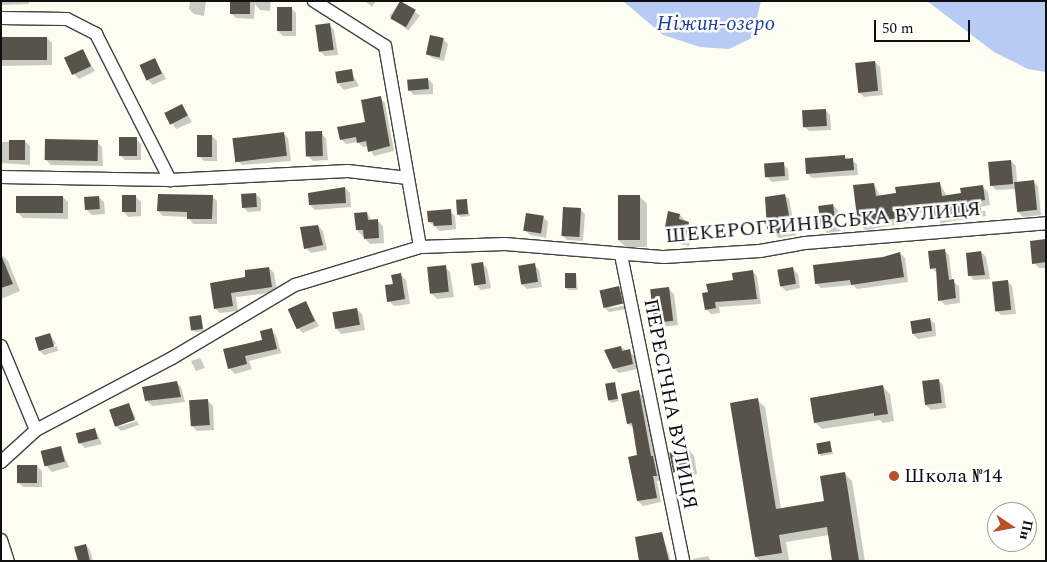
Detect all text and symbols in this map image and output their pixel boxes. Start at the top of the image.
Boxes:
scale bar [877,10,973,42]
water label: Ніжин-озеро [657,11,775,37]
text: 50 m [882,17,914,40]
street label: ШЕКЕРОГРИНІВСЬКА ВУЛИЦЯ [664,197,982,249]
street label: ПЕРЕСІЧНА ВУЛИЦЯ [638,297,702,511]
place label: Школа №14 [904,464,1002,488]
marker: Школа №14 [888,470,900,482]
north arrow [987,502,1037,552]
text: Пн [1014,518,1039,542]

